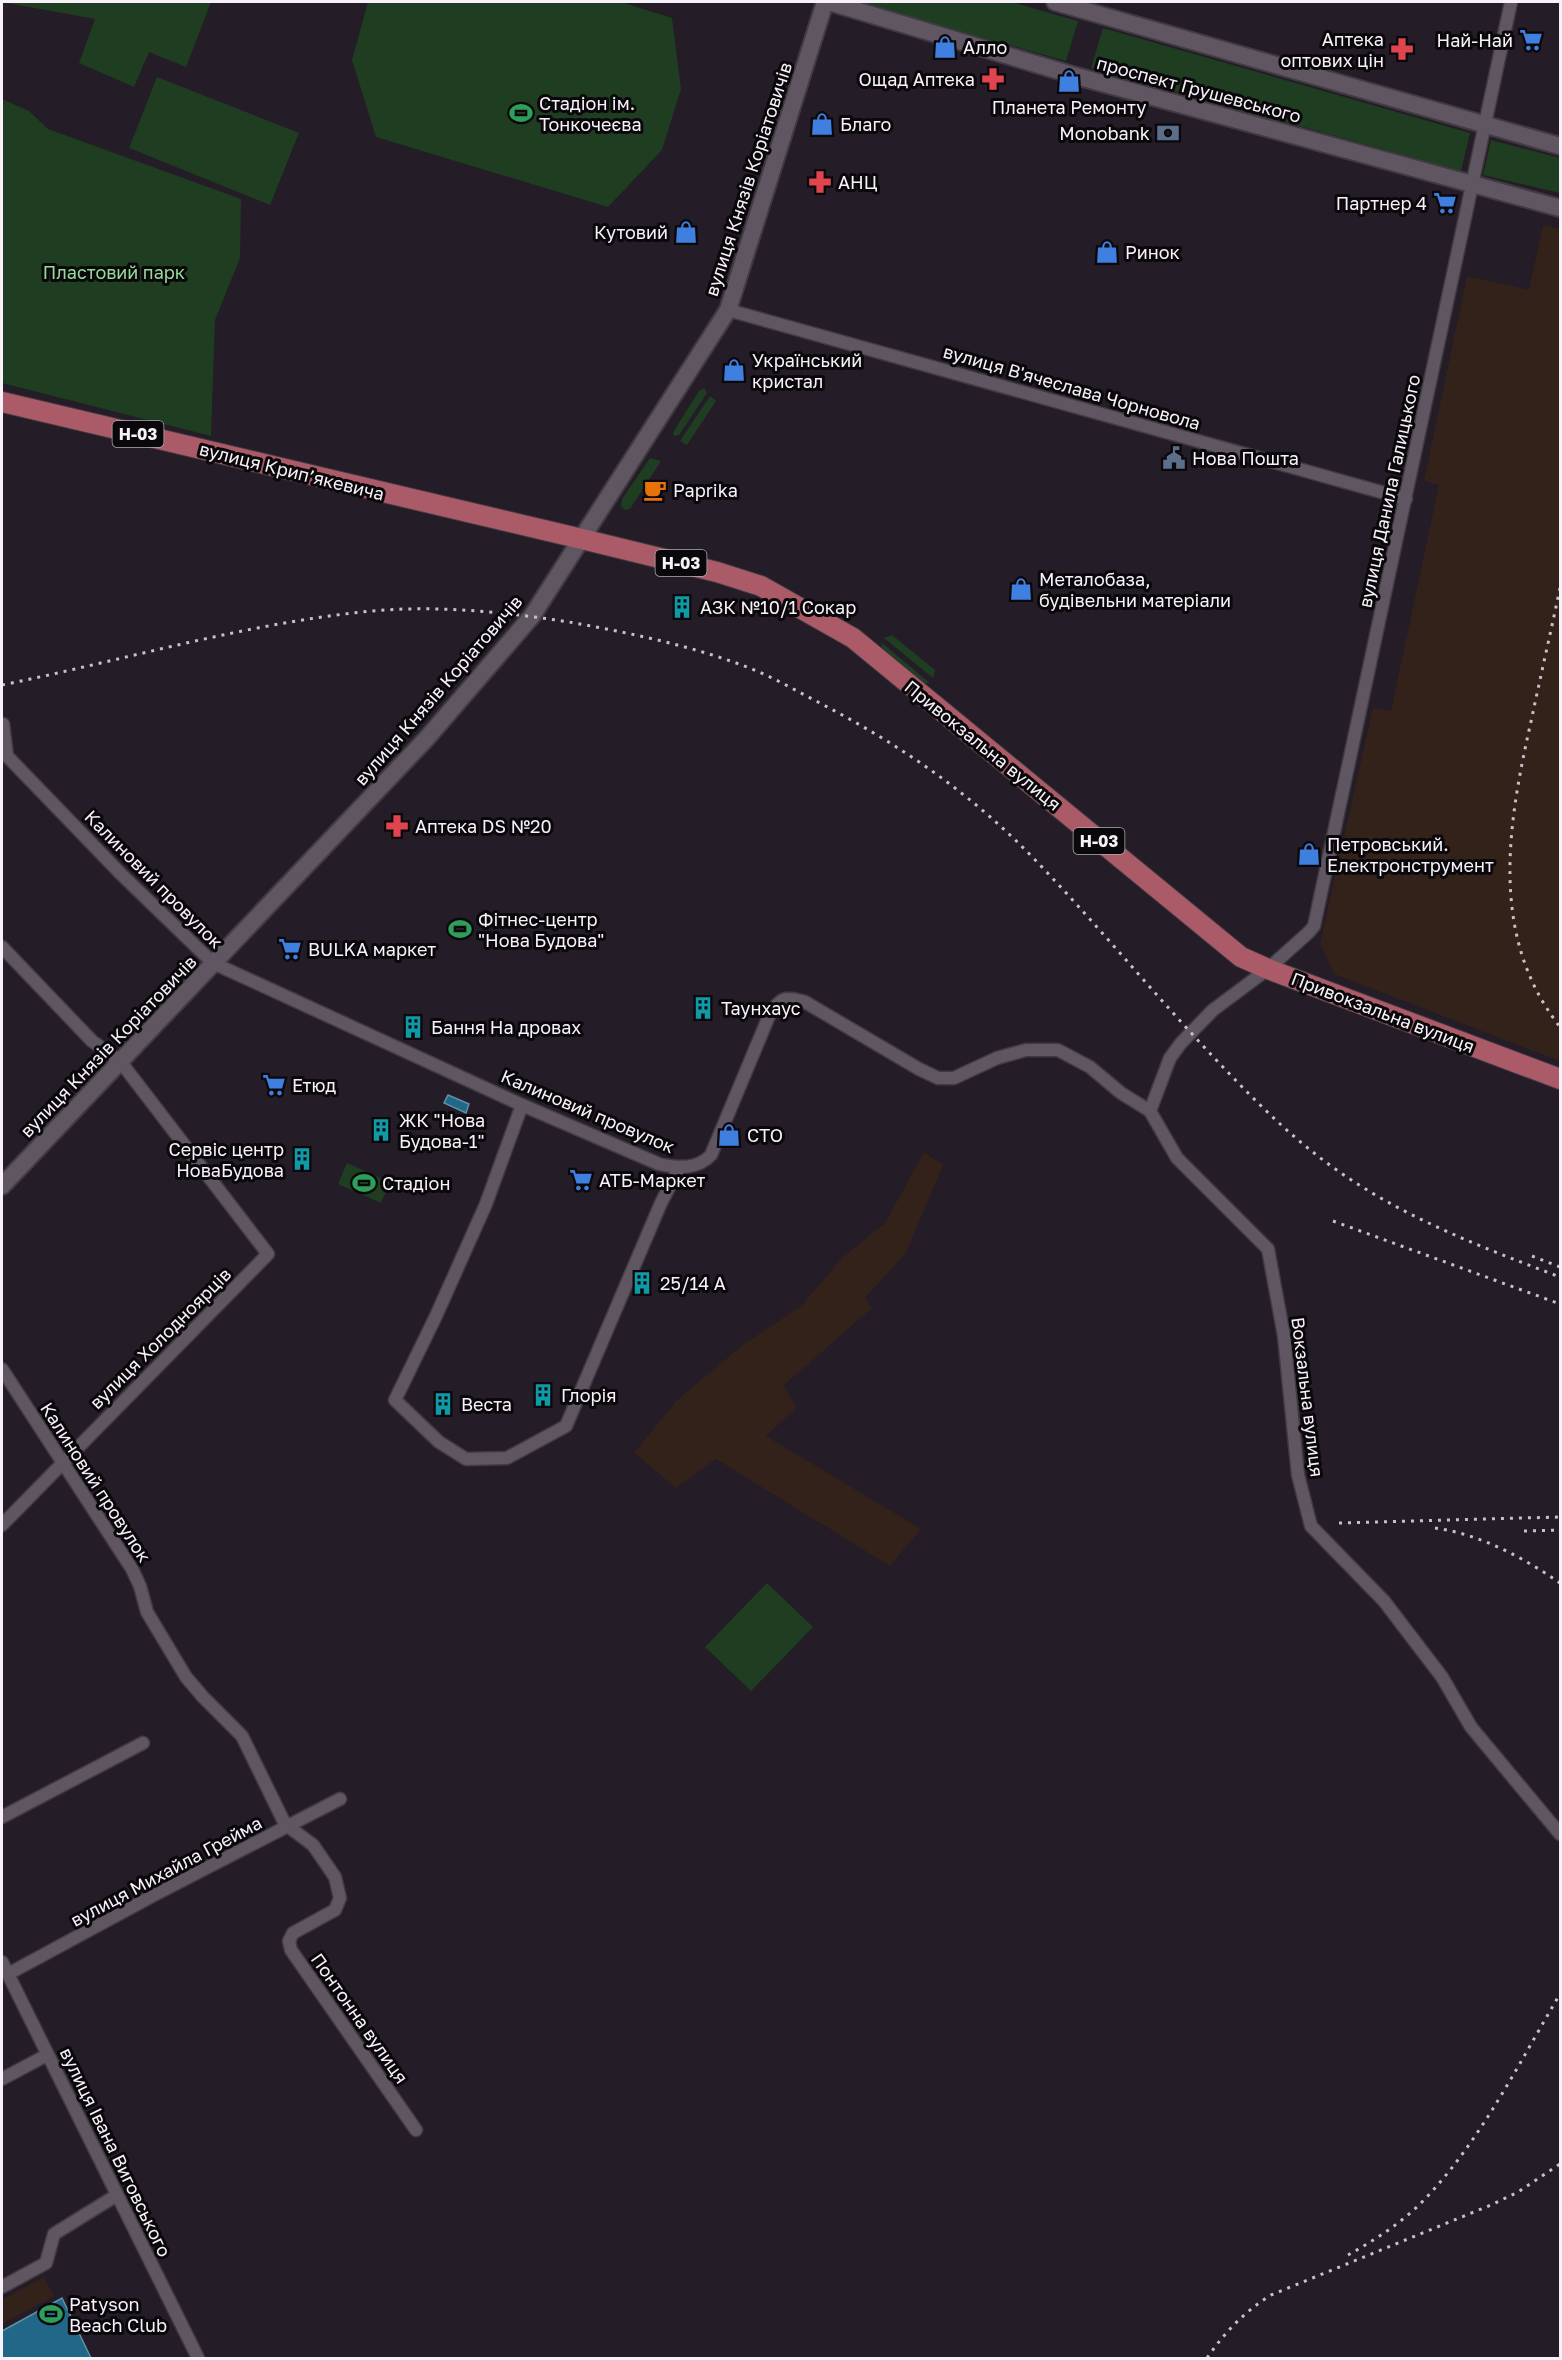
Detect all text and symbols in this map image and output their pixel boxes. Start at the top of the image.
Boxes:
supermarket icon: Най-Най [1518,27,1544,53]
place label: Аптека оптових цін [1280,28,1384,71]
place label: Най-Най [1437,29,1513,51]
shop icon: Алло [932,34,958,60]
place label: Алло [963,36,1007,58]
pharmacy icon: Аптека оптових цін [1389,36,1415,62]
street label: проспект Грушевського [1095,51,1303,127]
street label: вулиця Князів Коріатовичів [700,59,796,299]
pharmacy icon: Ощад Аптека [980,66,1006,92]
place label: Ощад Аптека [859,68,975,90]
shop icon: Планета Ремонту [1056,68,1082,94]
place label: Стадіон ім. Тонкочеєва [539,92,642,135]
place label: Планета Ремонту [992,96,1146,118]
sports icon: Стадіон ім. Тонкочеєва [508,100,534,126]
shop icon: Благо [809,111,835,137]
place label: Благо [840,113,891,135]
bank icon: Monobank [1155,120,1181,146]
place label: Monobank [1059,122,1150,144]
pharmacy icon: АНЦ [807,169,833,195]
place label: АНЦ [838,171,878,193]
supermarket icon: Партнер 4 [1432,190,1458,216]
place label: Партнер 4 [1336,192,1427,214]
shop icon: Кутовий [673,219,699,245]
place label: Кутовий [594,221,668,243]
shop icon: Ринок [1094,239,1120,265]
place label: Ринок [1125,241,1180,263]
park label: Пластовий парк [43,261,185,283]
street label: вулиця В'ячеслава Чорновола [941,340,1203,434]
place label: Український кристал [752,349,862,392]
shop icon: Український кристал [721,357,747,383]
street label: вулиця Данила Галицького [1354,372,1424,610]
road number: Н-03 [112,421,164,447]
street label: вулиця Крипʼякевича [197,437,387,505]
public building icon: Нова Пошта [1161,445,1187,471]
place label: Нова Пошта [1192,447,1299,469]
cafe icon: Paprika [642,477,668,503]
place label: Paprika [673,479,738,501]
road number: Н-03 [656,550,706,576]
place label: Металобаза, будівельни матеріали [1039,568,1231,611]
shop icon: Металобаза, будівельни матеріали [1008,576,1034,602]
street label: вулиця Князів Коріатовичів [350,591,526,789]
building icon: АЗК №10/1 Сокар [669,594,695,620]
place label: АЗК №10/1 Сокар [700,596,856,618]
street label: Привокзальна вулиця [900,675,1066,815]
street label: Калиновий провулок [80,805,228,953]
pharmacy icon: Аптека DS №20 [384,813,410,839]
place label: Аптека DS №20 [415,815,552,837]
road number: Н-03 [1074,828,1124,854]
place label: Петровський. Електронструмент [1327,833,1494,876]
shop icon: Петровський. Електронструмент [1296,841,1322,867]
place label: Фітнес-центр "Нова Будова" [478,908,604,951]
sports icon: Фітнес-центр "Нова Будова" [447,916,473,942]
supermarket icon: BULKA маркет [277,936,303,962]
place label: BULKA маркет [308,938,436,960]
street label: вулиця Князів Коріатовичів [15,950,201,1142]
street label: Привокзальна вулиця [1288,967,1478,1057]
building icon: Таунхаус [690,995,716,1021]
place label: Таунхаус [721,997,801,1019]
building icon: Бання На дровах [400,1014,426,1040]
place label: Бання На дровах [431,1016,581,1038]
street label: Калиновий провулок [498,1064,678,1158]
supermarket icon: Етюд [261,1072,287,1098]
place label: Етюд [292,1074,336,1096]
place label: ЖК "Нова Будова-1" [399,1109,485,1152]
building icon: ЖК "Нова Будова-1" [368,1117,394,1143]
shop icon: СТО [716,1122,742,1148]
place label: СТО [747,1124,783,1146]
place label: Сервіс центр НоваБудова [168,1138,284,1181]
building icon: Сервіс центр НоваБудова [289,1146,315,1172]
supermarket icon: АТБ-Маркет [568,1167,594,1193]
place label: АТБ-Маркет [599,1169,706,1191]
sports icon: Стадіон [351,1170,377,1196]
place label: Стадіон [382,1172,450,1194]
street label: вулиця Холодноярців [85,1263,235,1413]
building icon: 25/14 А [629,1270,655,1296]
place label: 25/14 А [660,1272,726,1294]
street label: Вокзальна вулиця [1287,1316,1329,1478]
building icon: Глорія [530,1382,556,1408]
place label: Глорія [561,1384,617,1406]
building icon: Веста [430,1391,456,1417]
place label: Веста [461,1393,512,1415]
street label: Калиновий провулок [36,1398,156,1566]
street label: вулиця Михайла Грейма [67,1811,265,1931]
street label: Понтонна вулиця [307,1949,413,2087]
street label: вулиця Івана Виговського [56,2044,176,2260]
place label: Patyson Beach Club [69,2293,167,2336]
sports icon: Patyson Beach Club [38,2301,64,2327]

